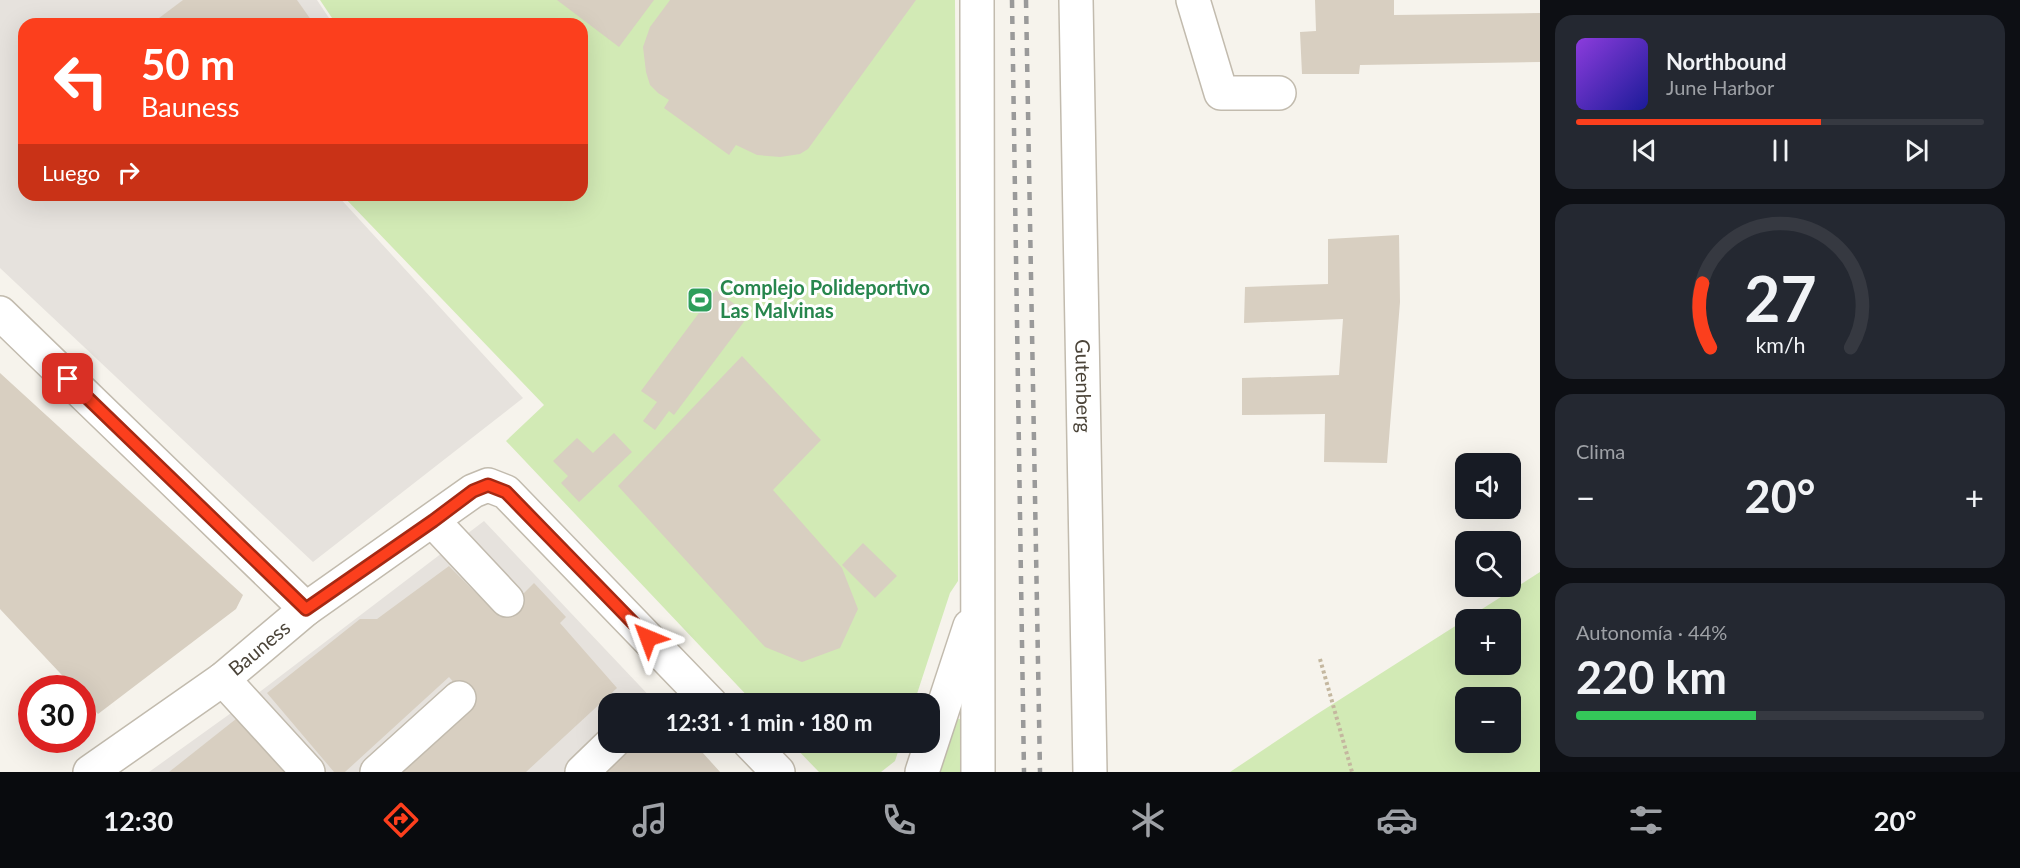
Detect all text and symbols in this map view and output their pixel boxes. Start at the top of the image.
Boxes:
text: 50 m [141,39,235,89]
icon: left [42,42,120,120]
text: Northbound [1666,48,1786,75]
text: June Harbor [1666,75,1774,99]
text: Bauness [141,90,239,123]
icon: previous [1628,134,1661,167]
icon: pause [1764,134,1797,167]
icon: next [1900,134,1933,167]
icon: right [112,156,145,189]
text: Luego [42,159,100,186]
text: 27 [1744,261,1816,336]
place label: Complejo Polideportivo Las Malvinas [720,275,930,322]
sports icon: Complejo Polideportivo Las Malvinas [685,285,715,315]
text: km/h [1755,333,1805,359]
street label: Gutenberg [1071,339,1097,433]
pin [42,353,93,404]
icon: arrive [51,362,84,395]
text: Clima [1576,439,1625,463]
map controls [1455,453,1521,753]
button: sound [1455,453,1521,519]
text: 20° [1745,469,1815,523]
text: − [1576,477,1595,517]
text: + [1965,477,1984,517]
button: search [1455,531,1521,597]
position arrow [616,606,680,670]
button: + [1455,609,1521,675]
street label: Bauness [223,615,294,680]
text: Autonomía · 44% [1576,620,1727,644]
text: 220 km [1576,650,1727,704]
speed limit sign: 30 [18,675,96,753]
button: − [1455,687,1521,753]
text: 12:31 · 1 min · 180 m [666,709,872,736]
icon: directions [380,799,422,841]
icon: music [629,799,671,841]
icon: phone [878,799,920,841]
icon: climate [1127,799,1169,841]
icon: car [1376,799,1418,841]
icon: filters [1625,799,1667,841]
text: 12:30 [103,804,173,837]
text: 20° [1874,804,1916,837]

